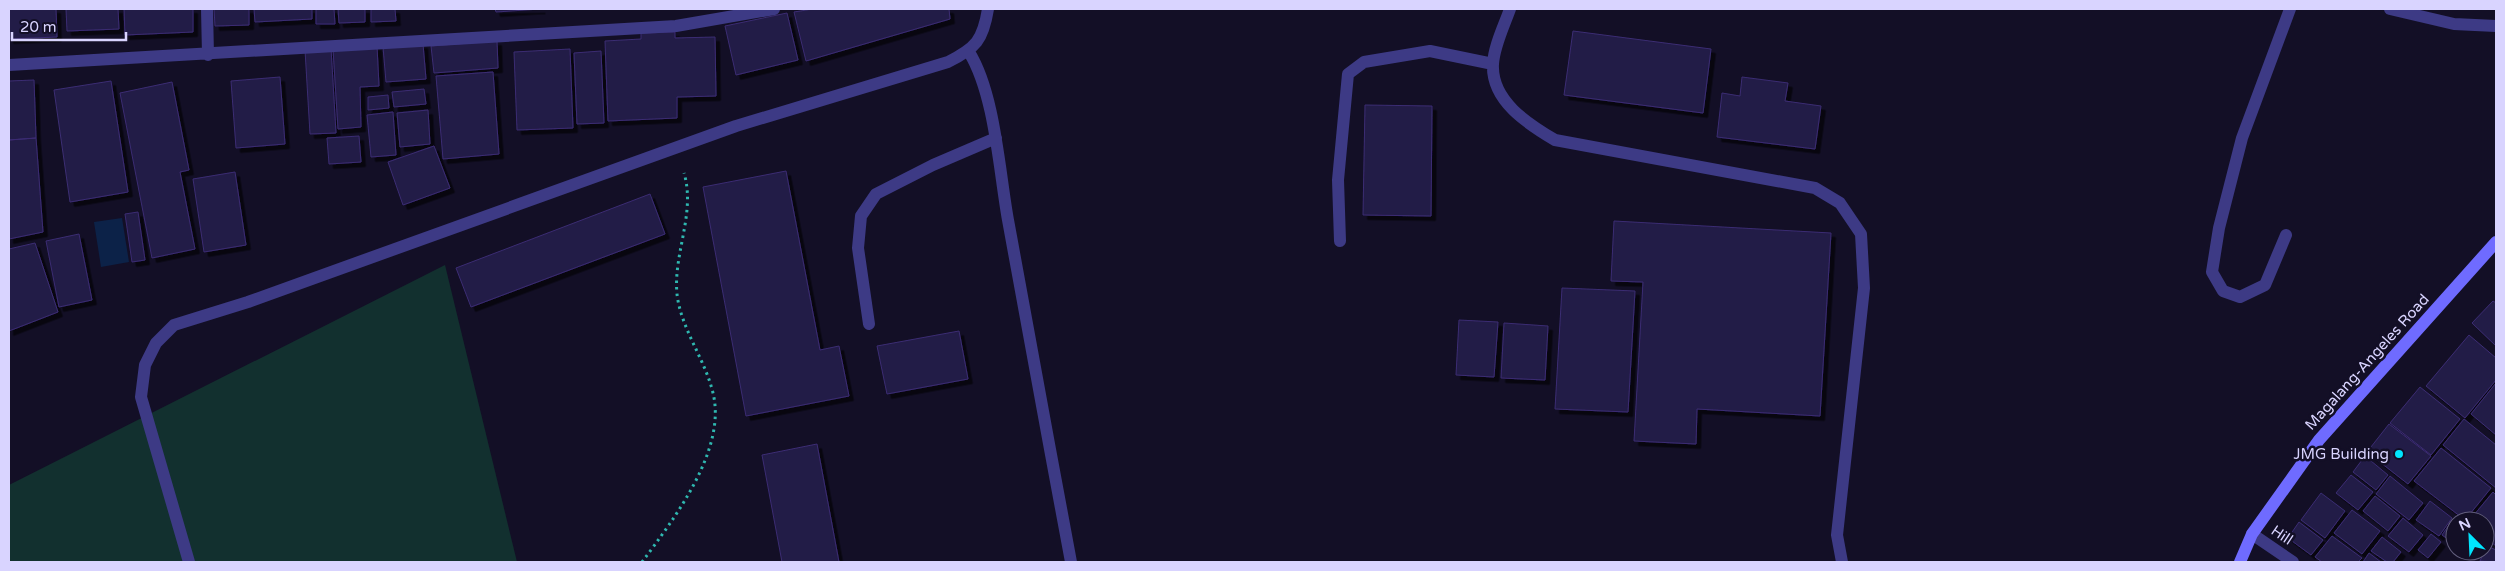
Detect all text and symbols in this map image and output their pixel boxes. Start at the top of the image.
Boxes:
scale bar [12,10,126,42]
text: 20 m [20,18,57,36]
street label: Magalang-Angeles Road [2301,290,2433,434]
place label: JMG Building [2294,445,2389,463]
marker: JMG Building [2393,448,2405,460]
north arrow [2445,511,2495,561]
text: N [2456,515,2474,535]
street label: Hill [2268,521,2296,549]

